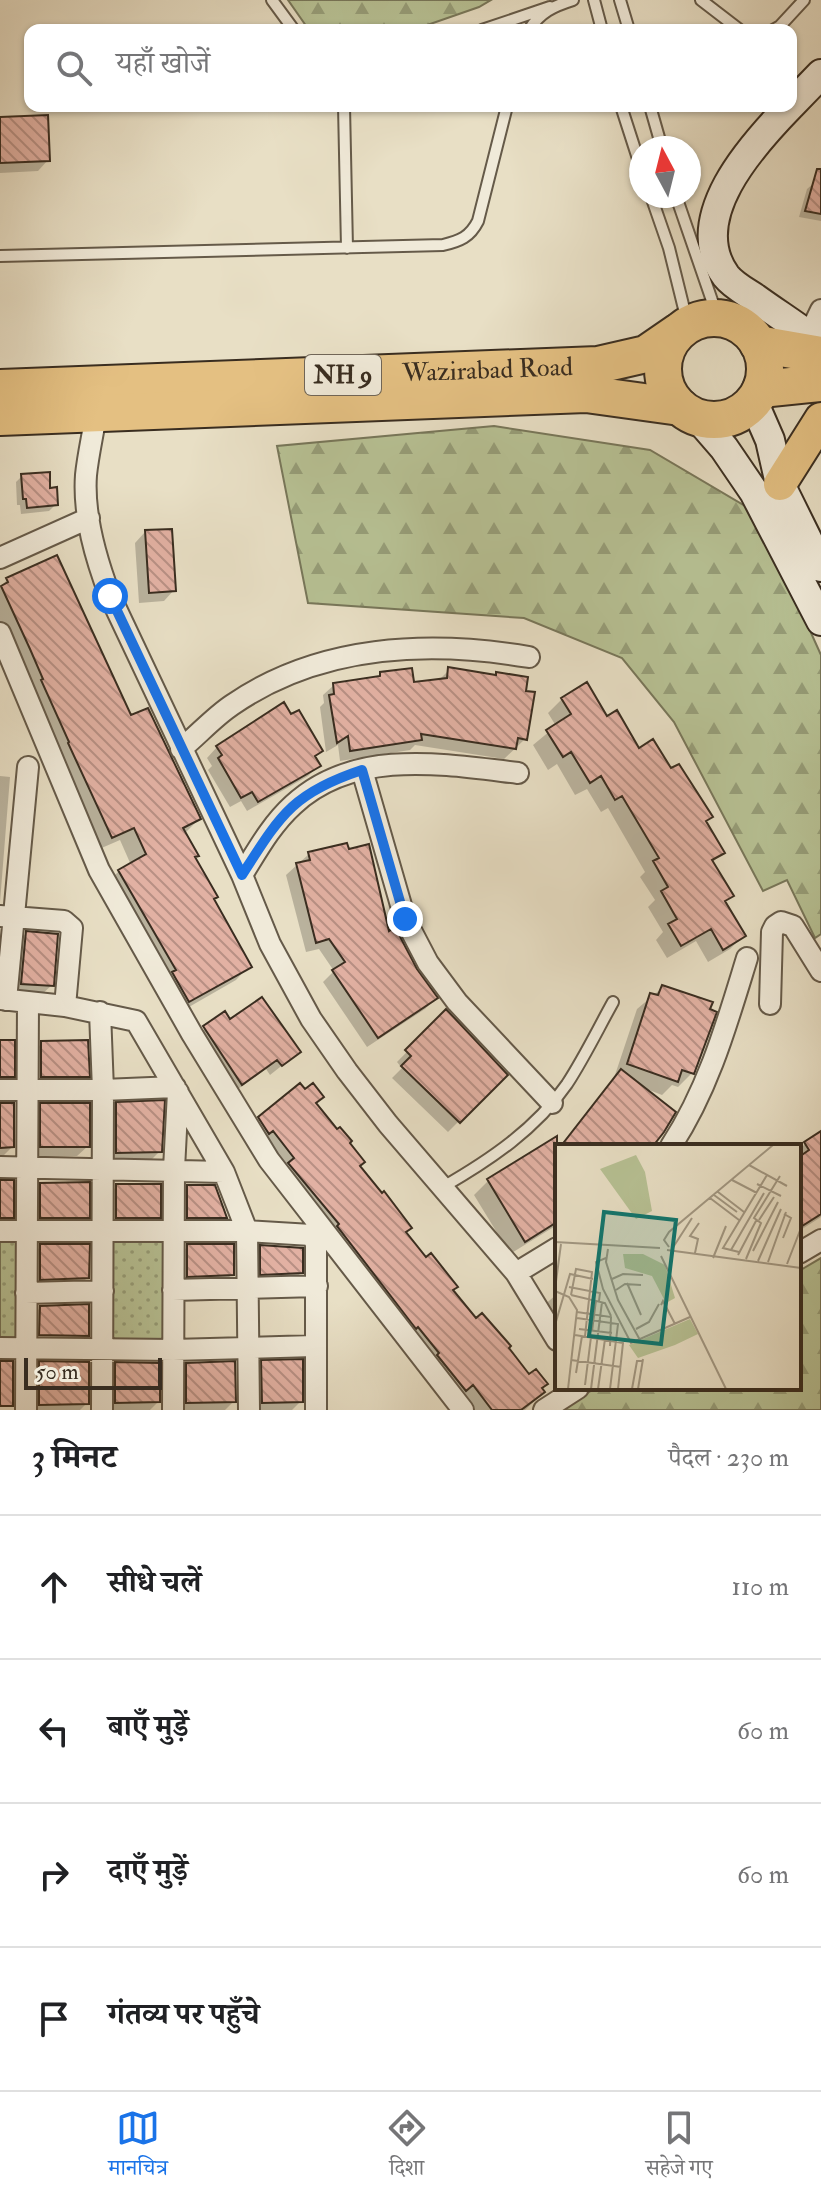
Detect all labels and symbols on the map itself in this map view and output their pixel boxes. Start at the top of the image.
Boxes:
north arrow [629,136,701,208]
street label: Wazirabad Road [401,351,574,390]
road number: NH 9 [305,355,381,395]
route start [92,578,128,614]
route end [387,901,423,937]
inset map [555,1144,801,1390]
scale bar [24,1354,162,1390]

